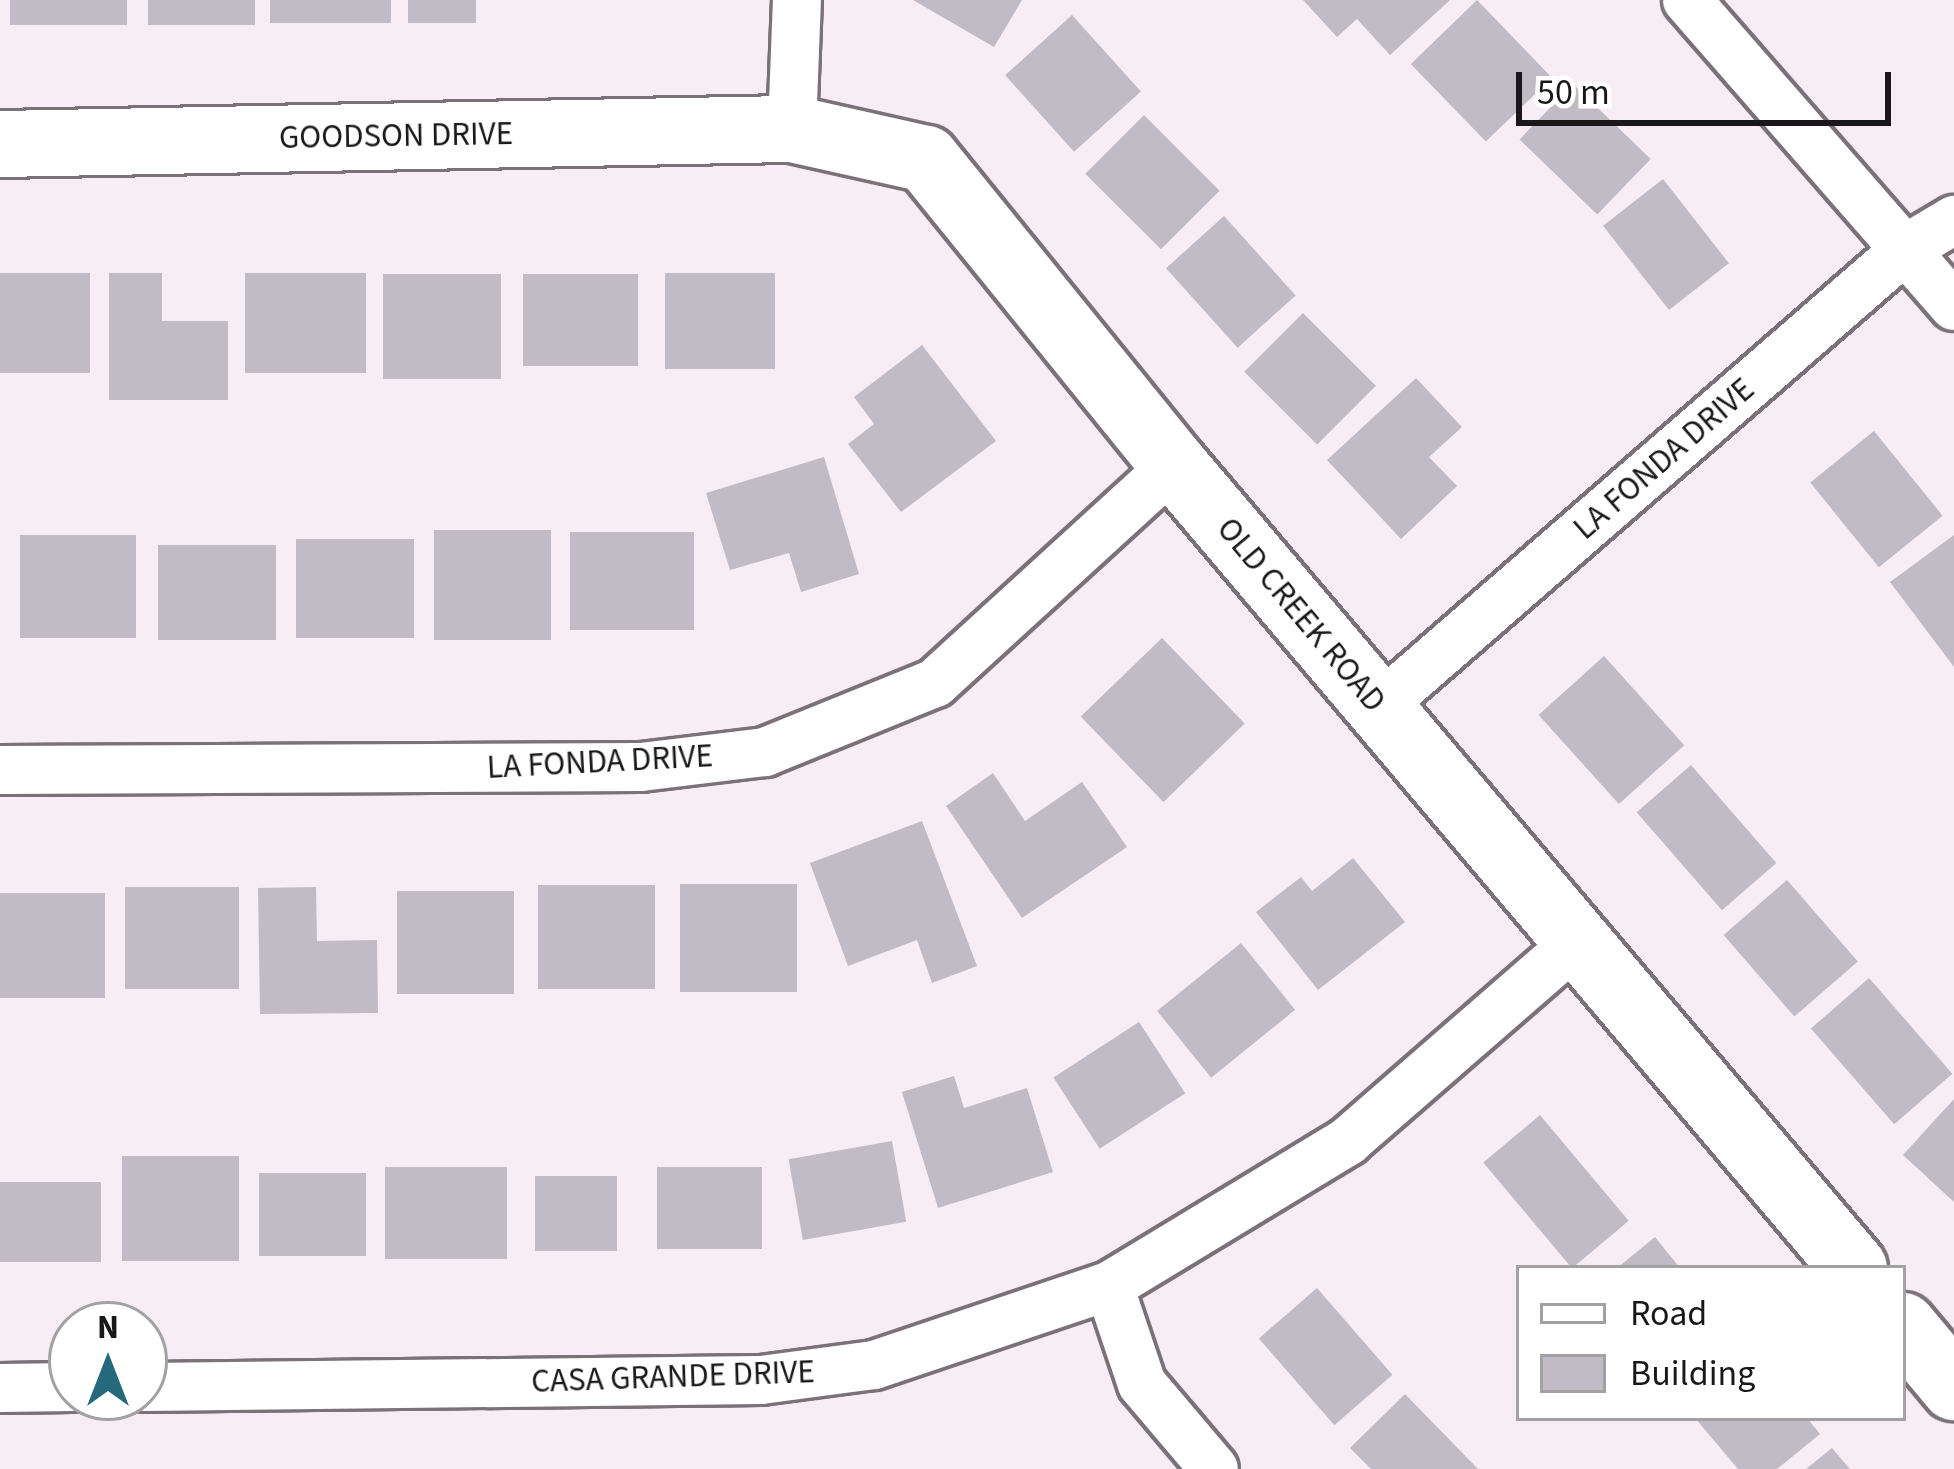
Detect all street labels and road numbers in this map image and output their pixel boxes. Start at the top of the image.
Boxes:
street label: GOODSON DRIVE [279,114,513,158]
street label: LA FONDA DRIVE [1566,370,1762,548]
street label: OLD CREEK ROAD [1208,510,1394,720]
street label: LA FONDA DRIVE [486,736,714,788]
street label: CASA GRANDE DRIVE [531,1352,815,1402]

